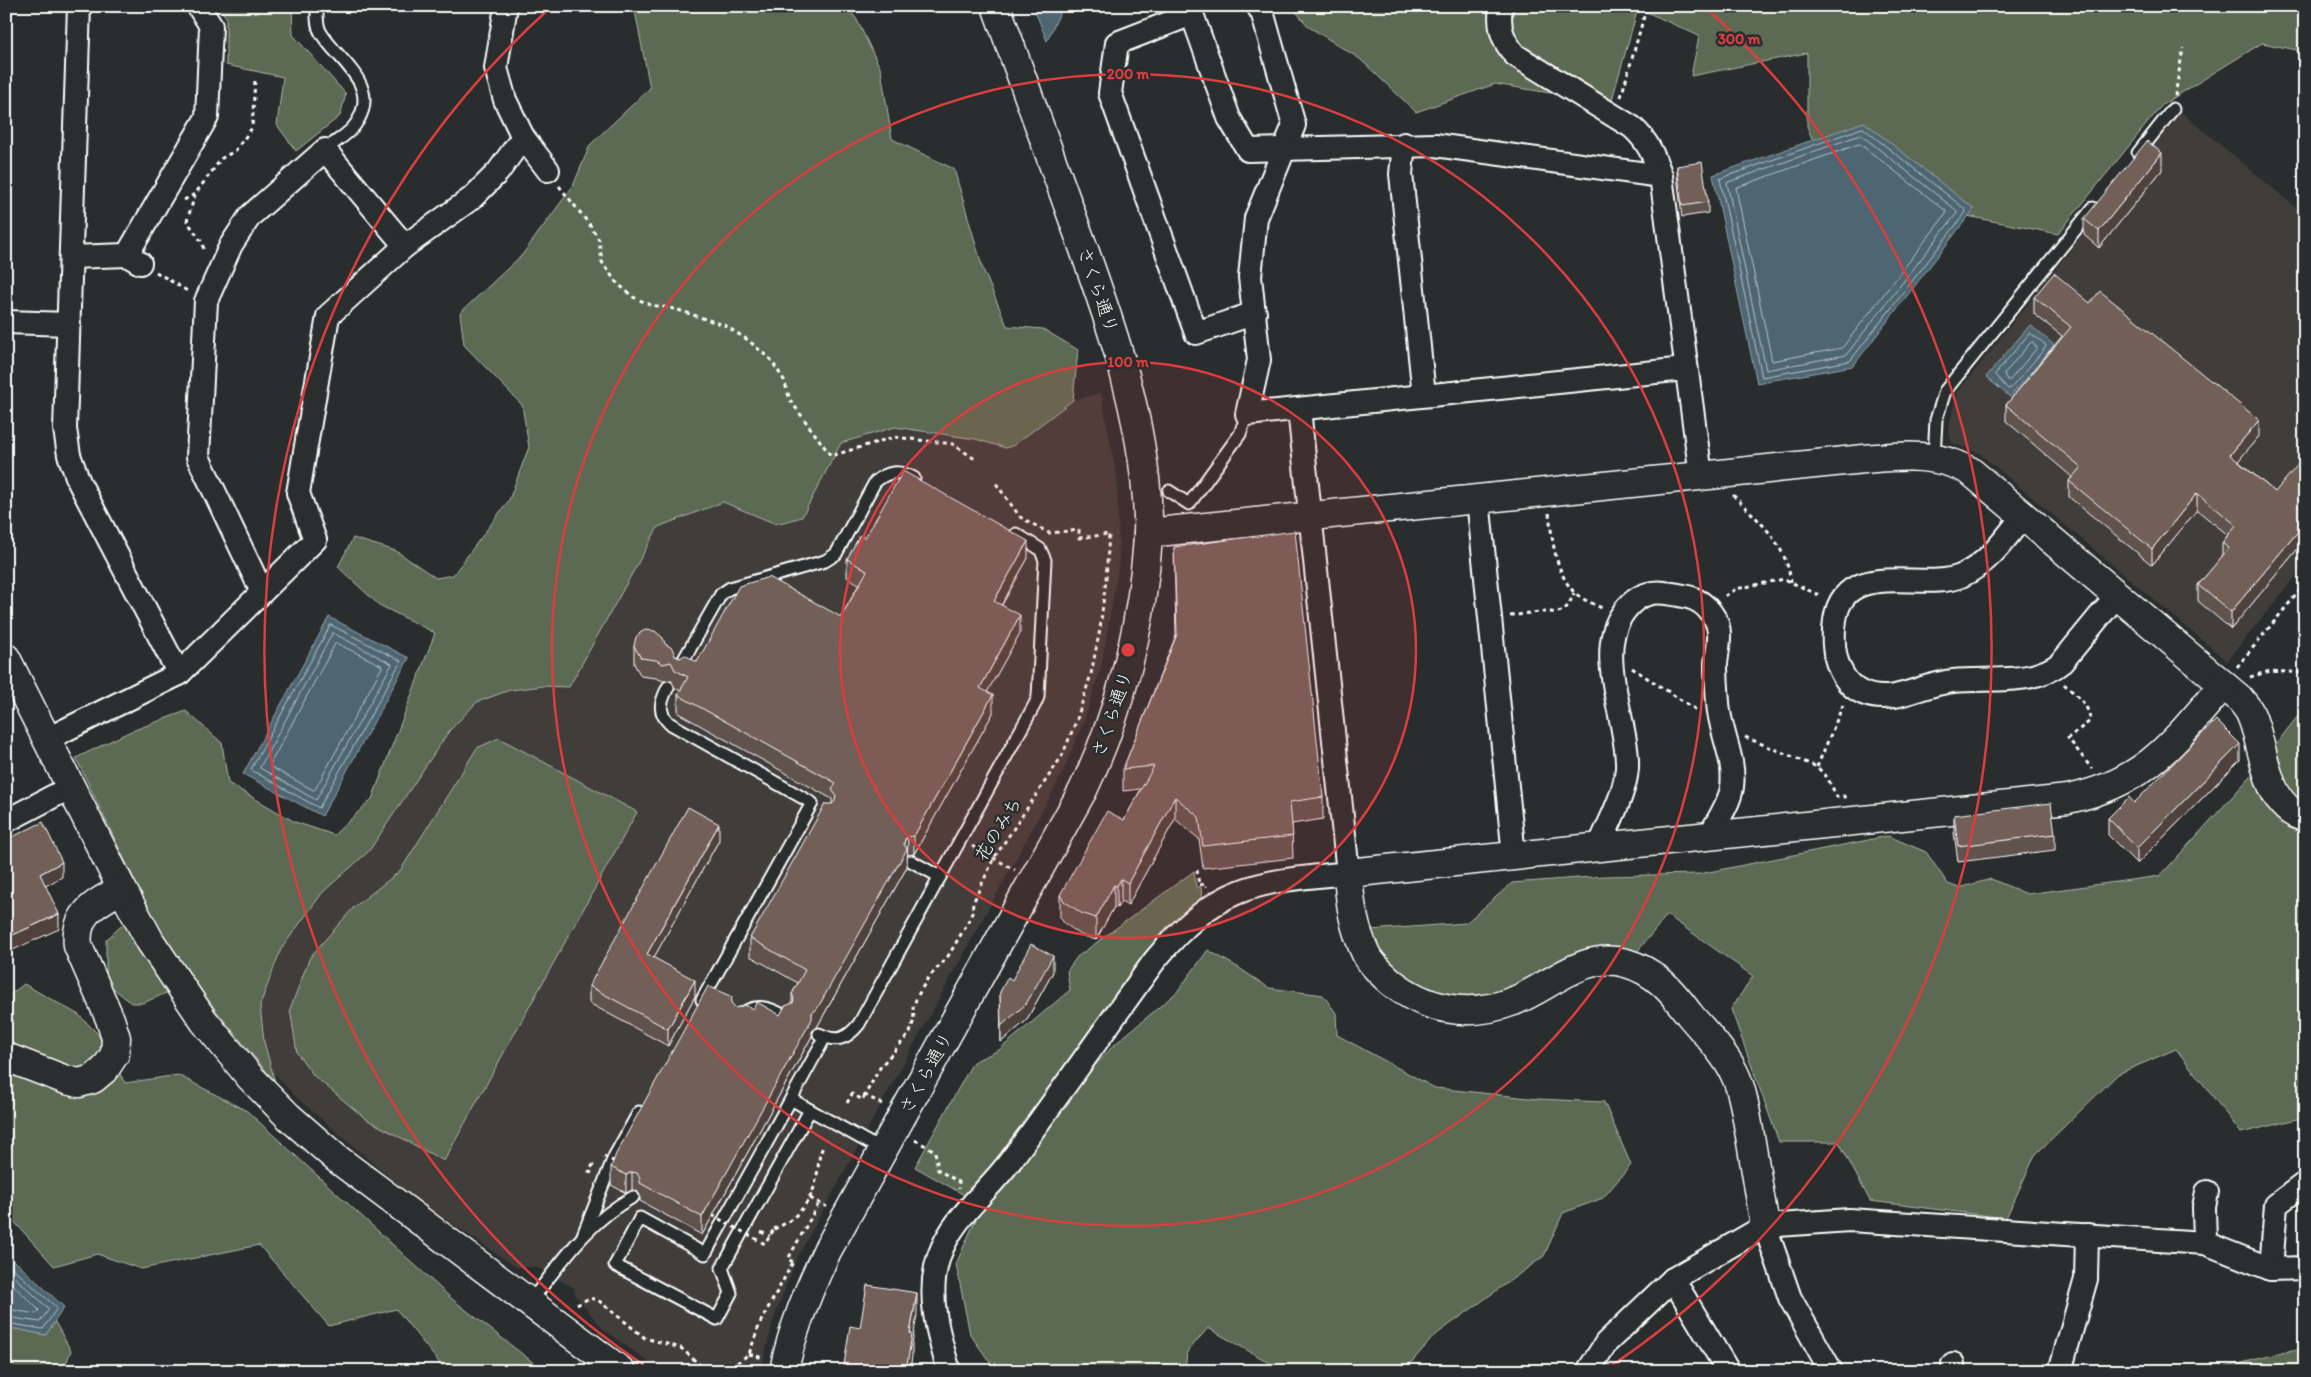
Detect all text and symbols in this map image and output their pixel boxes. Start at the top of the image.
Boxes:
text: 300 m [1718,30,1761,48]
text: 200 m [1107,65,1150,83]
street label: さくら通り [1073,244,1123,336]
text: 100 m [1107,353,1149,371]
centre of rings [1119,641,1137,659]
street label: さくら通り [1087,668,1137,760]
street label: 花のみち [970,793,1026,865]
street label: さくら通り [895,1028,957,1118]

